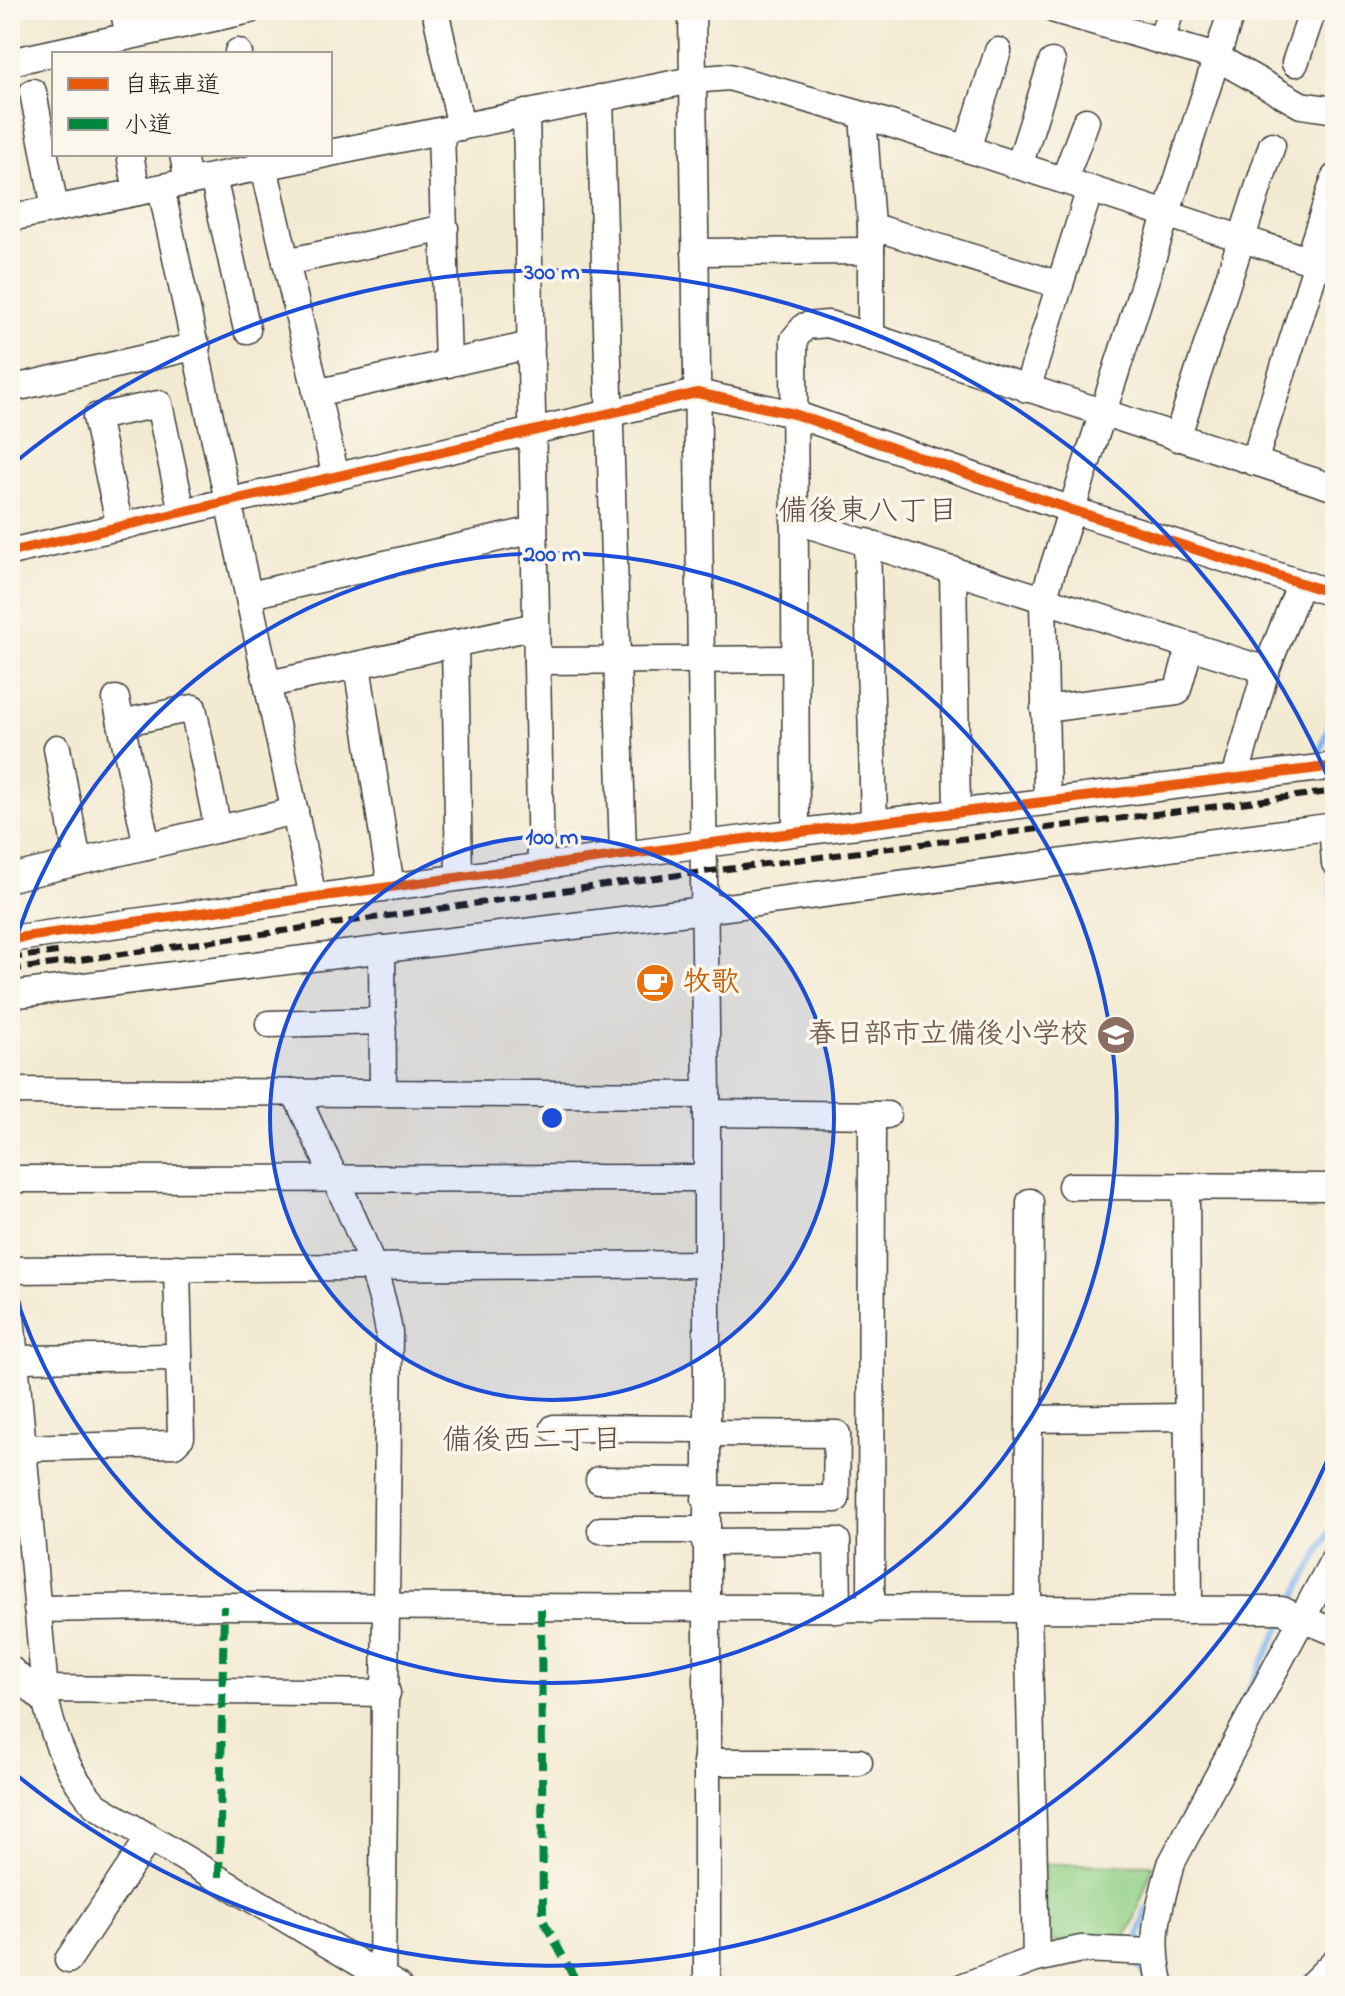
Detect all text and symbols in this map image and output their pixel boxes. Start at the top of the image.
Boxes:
legend [52,52,332,156]
text: 自転車道 [124,69,220,104]
text: 小道 [124,109,172,144]
text: 300 m [523,256,580,291]
district label: 備後東八丁目 [778,491,958,535]
text: 200 m [522,538,581,573]
text: 100 m [526,821,579,856]
cafe icon: 牧歌 [634,962,676,1004]
place label: 牧歌 [683,963,739,1004]
school or university icon: 春日部市立備後小学校 [1095,1014,1137,1056]
place label: 春日部市立備後小学校 [808,1015,1088,1056]
centre of rings [538,1104,566,1132]
district label: 備後西二丁目 [442,1420,622,1464]

